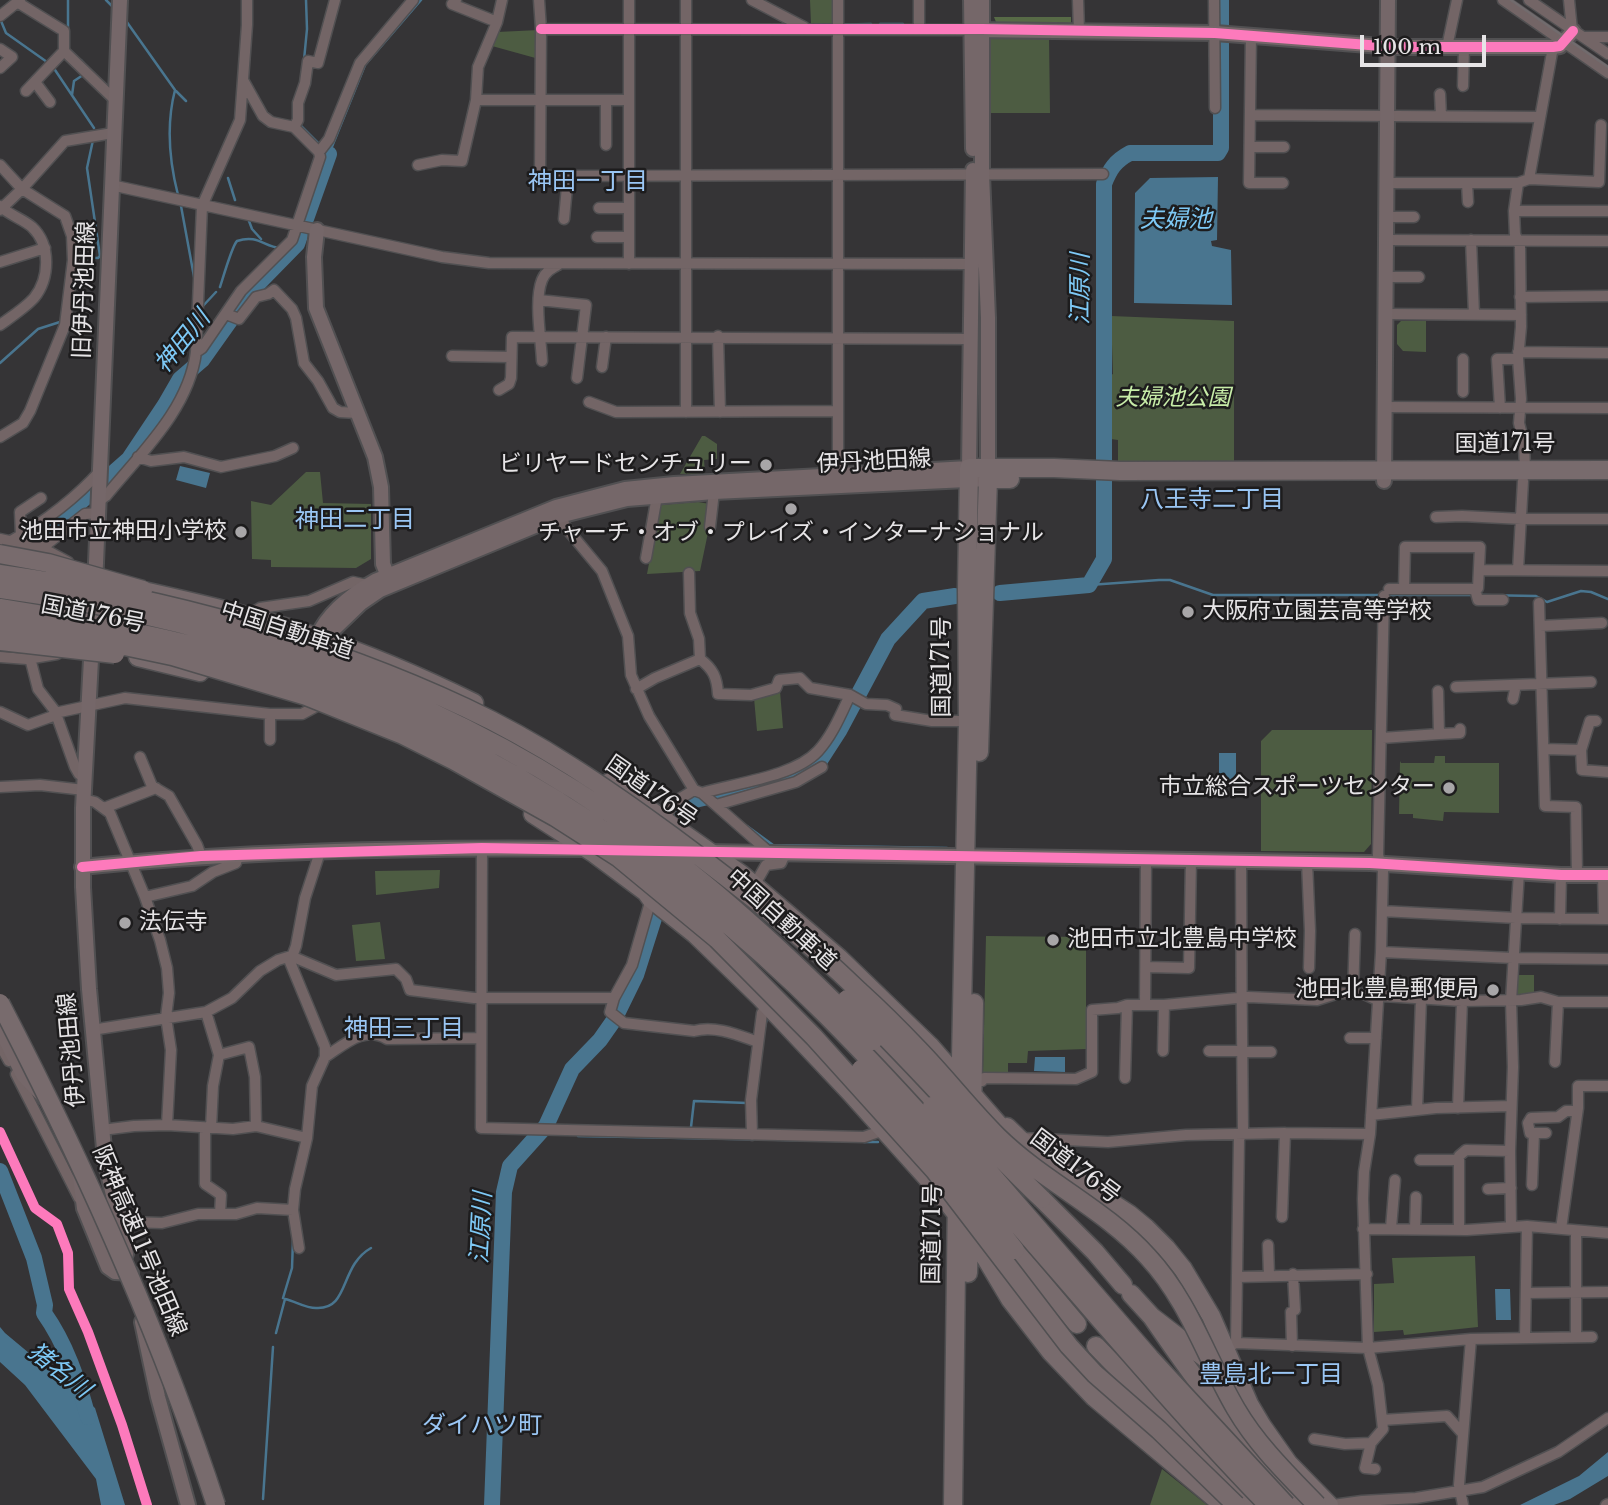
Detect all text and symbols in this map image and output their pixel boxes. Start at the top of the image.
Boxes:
scale bar [1363,21,1489,65]
text: 100 m [1373,34,1441,60]
district label: 神田一丁目 [528,168,648,196]
water label: 夫婦池 [1140,206,1212,234]
street label: 旧伊丹池田線 [69,221,101,359]
water label: 江原川 [1067,253,1095,325]
water label: 神田川 [149,305,217,379]
park label: 夫婦池公園 [1116,385,1230,413]
street label: 国道171号 [1454,431,1556,459]
street label: 伊丹池田線 [816,445,932,479]
place label: ビリヤードセンチュリー [499,451,752,479]
marker: ビリヤードセンチュリー [758,457,774,473]
district label: 八王寺二丁目 [1140,486,1284,514]
marker: チャーチ・オブ・プレイズ・インターナショナル [783,501,799,517]
district label: 神田二丁目 [295,506,415,534]
place label: 池田市立神田小学校 [20,518,227,546]
place label: チャーチ・オブ・プレイズ・インターナショナル [538,520,1044,548]
marker: 池田市立神田小学校 [233,524,249,540]
street label: 国道176号 [39,591,147,639]
street label: 中国自動車道 [217,597,357,665]
place label: 大阪府立園芸高等学校 [1202,598,1432,626]
marker: 大阪府立園芸高等学校 [1180,604,1196,620]
street label: 国道171号 [929,616,957,718]
street label: 国道176号 [600,750,702,834]
place label: 市立総合スポーツセンター [1159,774,1435,802]
marker: 市立総合スポーツセンター [1441,780,1457,796]
street label: 中国自動車道 [720,864,842,976]
place label: 法伝寺 [139,909,208,937]
marker: 法伝寺 [117,915,133,931]
place label: 池田市立北豊島中学校 [1067,926,1297,954]
marker: 池田市立北豊島中学校 [1045,932,1061,948]
place label: 池田北豊島郵便局 [1295,976,1479,1004]
marker: 池田北豊島郵便局 [1485,982,1501,998]
street label: 伊丹池田線 [53,992,91,1108]
district label: 神田三丁目 [344,1015,464,1043]
street label: 国道176号 [1025,1124,1125,1210]
street label: 阪神高速11号池田線 [86,1141,192,1341]
street label: 国道171号 [918,1183,948,1285]
water label: 江原川 [466,1191,498,1265]
water label: 猪名川 [22,1337,96,1405]
district label: 豊島北一丁目 [1199,1361,1343,1389]
district label: ダイハツ町 [422,1412,542,1440]

